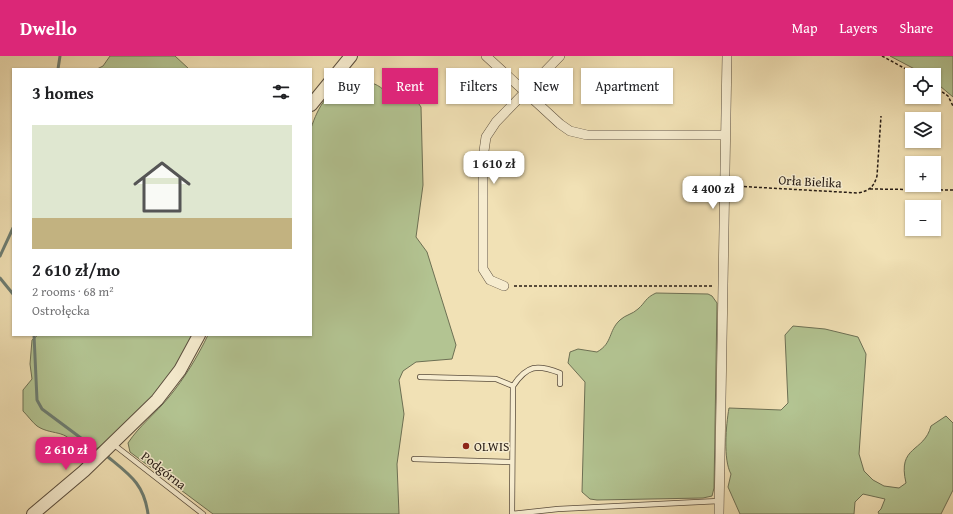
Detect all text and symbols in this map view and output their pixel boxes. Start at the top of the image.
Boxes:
text: Dwello [20,14,77,42]
text: Map [792,18,818,38]
text: Layers [840,18,878,38]
text: Share [900,18,933,38]
chip: Buy [324,68,374,104]
chip: Rent [382,68,438,104]
chip: Filters [446,68,511,104]
chip: New [519,68,573,104]
chip: Apartment [581,68,673,104]
map controls [905,68,941,236]
button: locate [905,68,941,104]
text: 3 homes [32,80,94,105]
icon: filters [270,81,292,103]
button: layers [905,112,941,148]
icon: home [126,151,198,223]
pin: 1 610 zł [453,151,535,185]
text: 1 610 zł [472,154,516,173]
button: + [905,156,941,192]
street label: Orła Bielika [778,170,843,193]
pin: 4 400 zł [672,176,754,210]
text: 4 400 zł [691,179,735,198]
button: − [905,200,941,236]
text: 2 610 zł/mo [32,257,120,282]
text: 2 rooms · 68 m² [32,282,114,301]
text: Ostrołęcka [32,301,90,320]
pin: 2 610 zł [25,437,107,471]
place label: OLWIS [474,437,509,456]
text: 2 610 zł [44,440,88,459]
marker: OLWIS [461,441,471,451]
street label: Podgórna [137,447,191,495]

